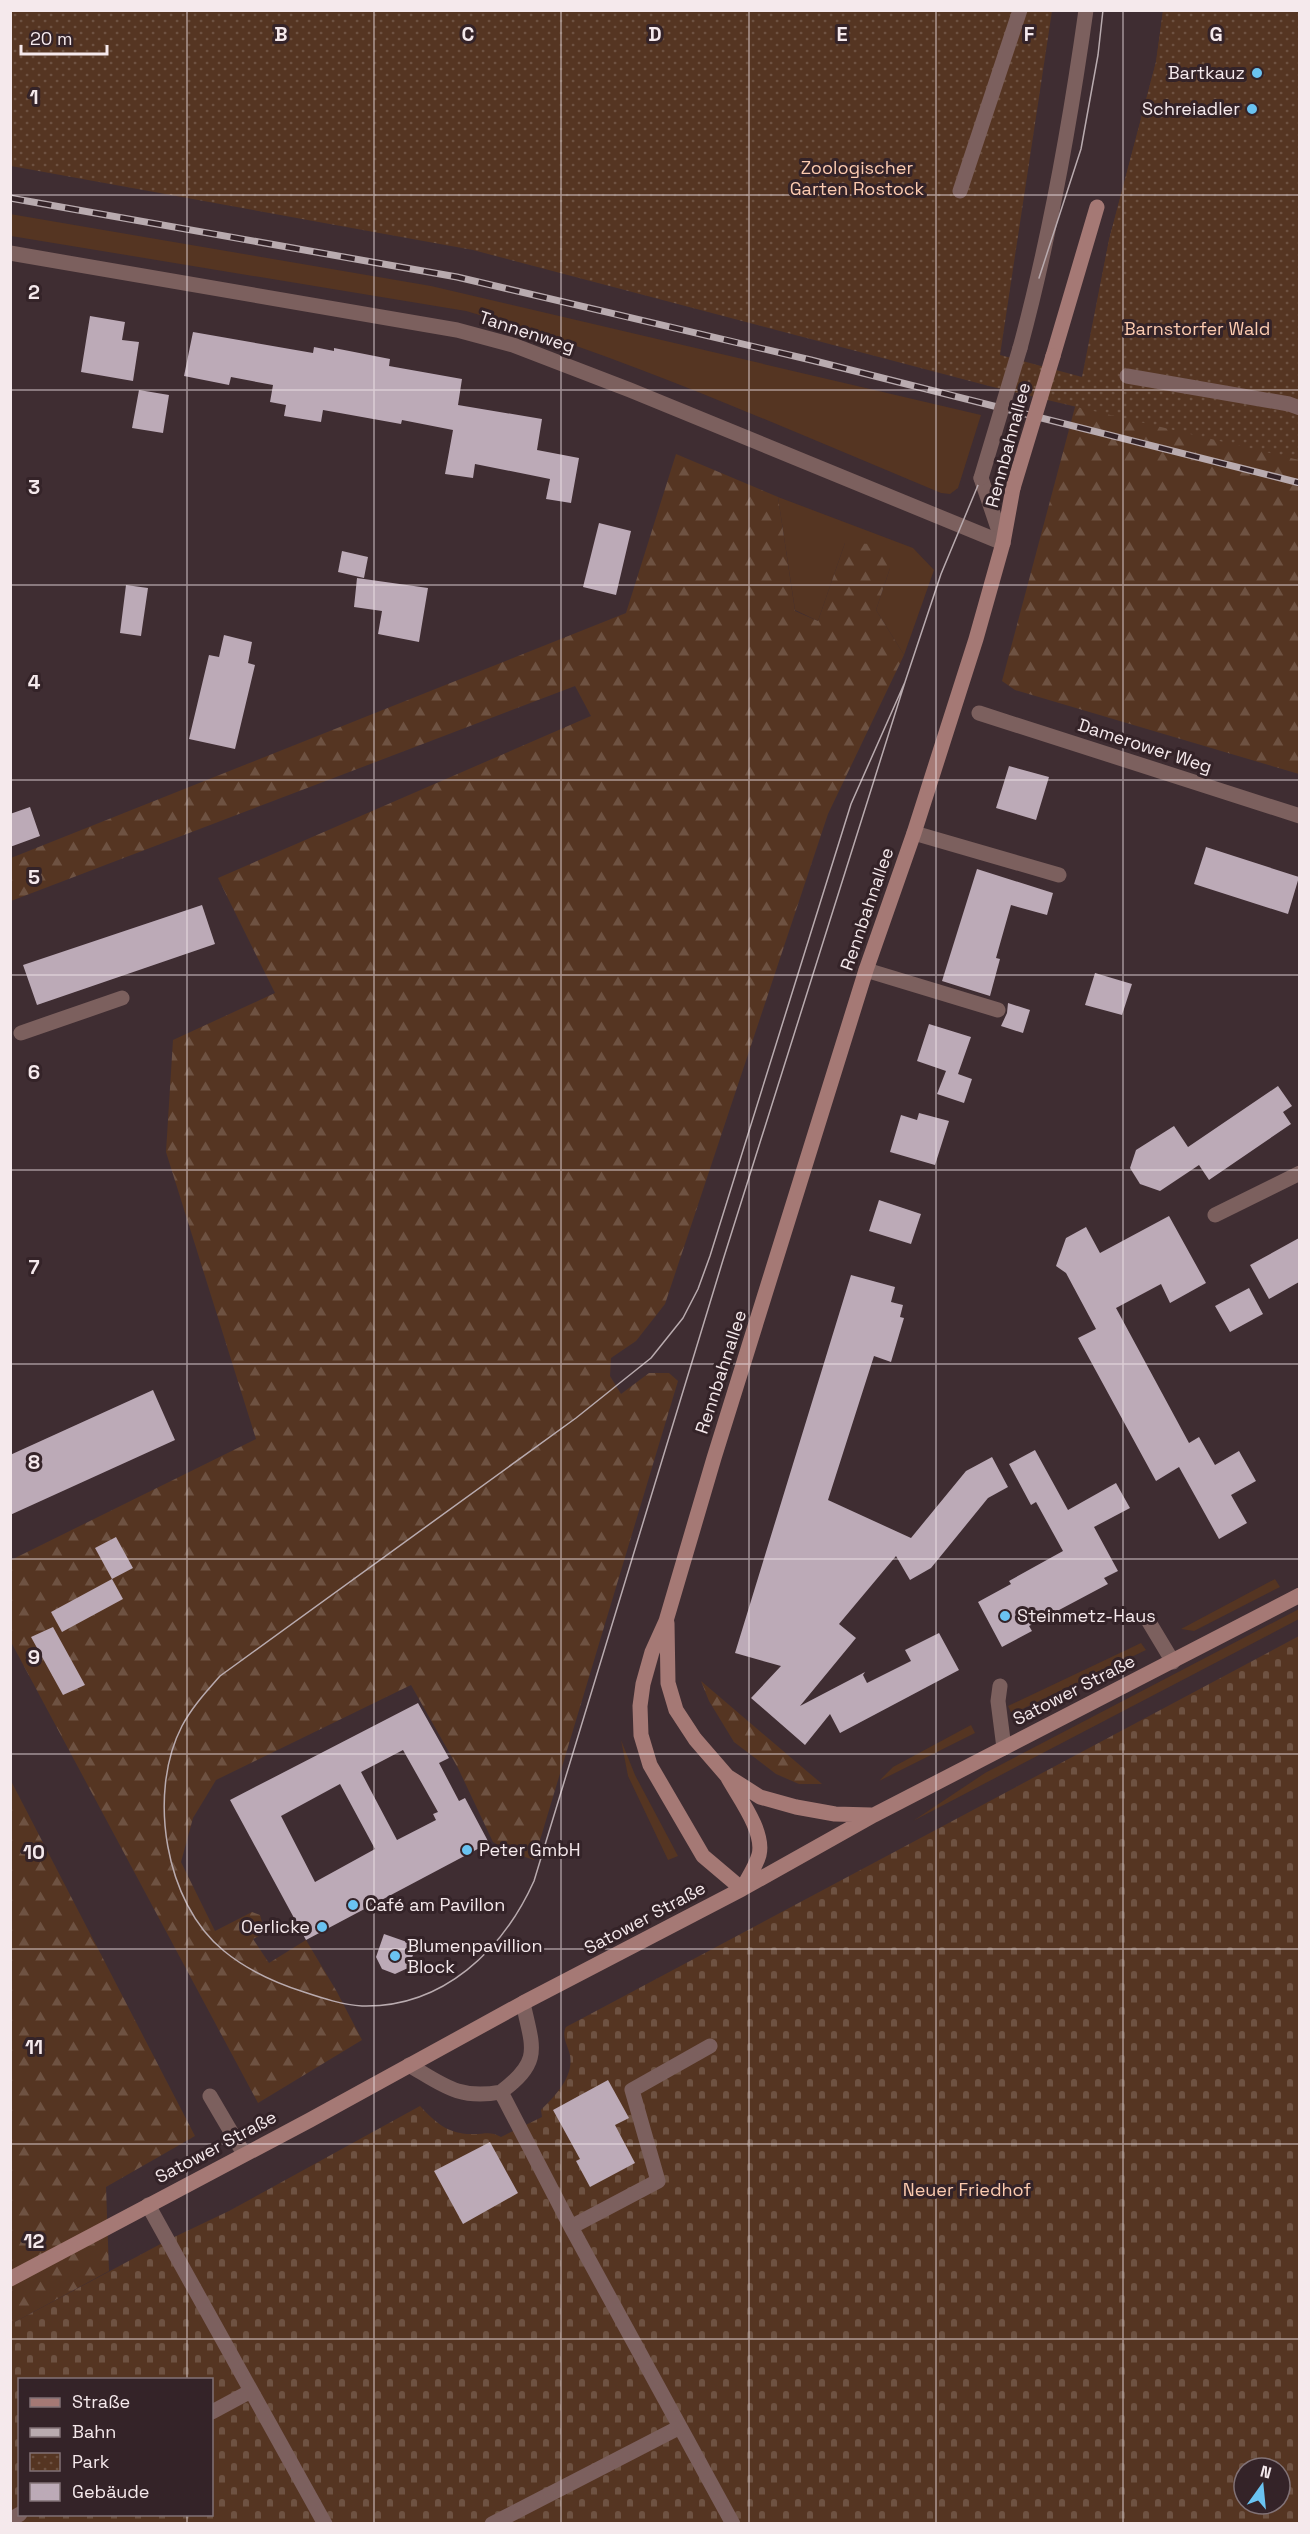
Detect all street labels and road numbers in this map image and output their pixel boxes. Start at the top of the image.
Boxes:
street label: Tannenweg [476,305,578,358]
street label: Rennbahnallee [980,380,1035,510]
street label: Damerower Weg [1075,713,1215,778]
street label: Rennbahnallee [835,844,898,973]
street label: Rennbahnallee [690,1307,751,1437]
street label: Satower Straße [1009,1649,1139,1730]
street label: Satower Straße [580,1876,709,1959]
street label: Satower Straße [151,2105,280,2188]

